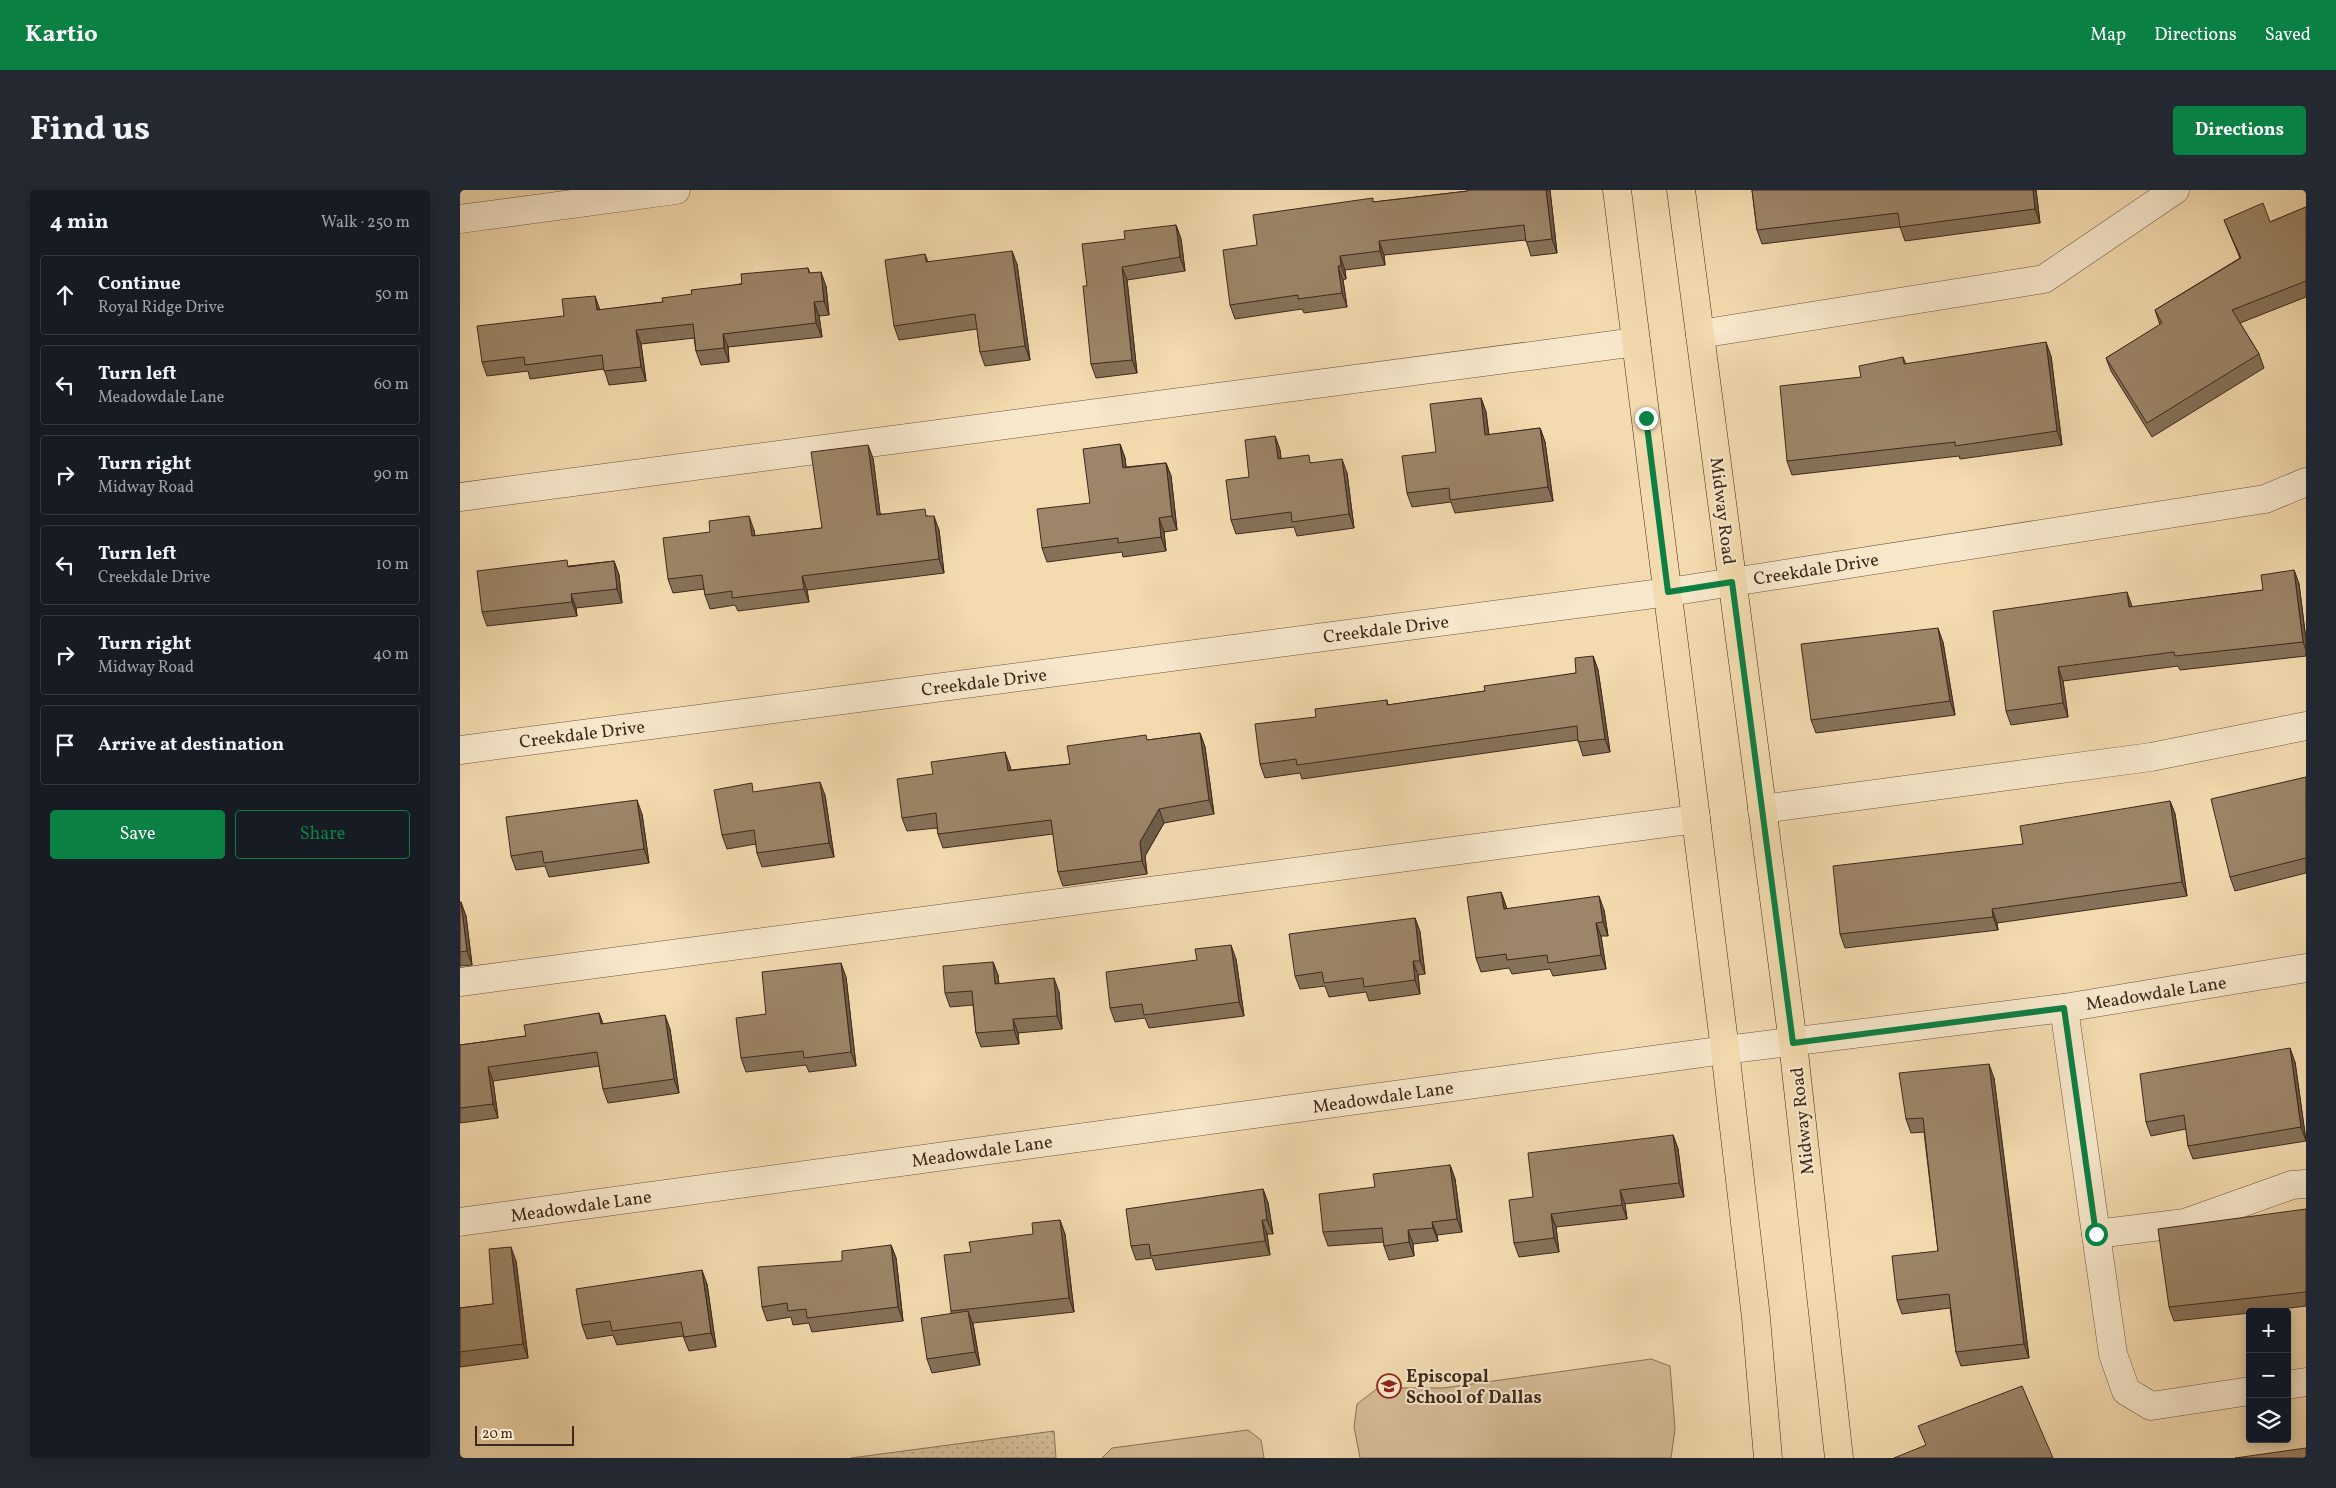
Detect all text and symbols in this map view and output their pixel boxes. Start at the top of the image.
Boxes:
text: Kartio [25,18,98,52]
text: Map [2090,23,2126,48]
text: Directions [2154,23,2237,48]
text: Saved [2265,23,2311,48]
text: Find us [30,106,150,154]
button: Directions [2173,106,2306,155]
text: 4 min [50,208,109,237]
text: Walk · 250 m [321,212,410,234]
text: Continue [98,271,181,297]
icon: ahead [51,281,79,309]
text: 50 m [375,284,409,306]
text: Royal Ridge Drive [98,297,224,319]
text: Turn left [98,361,177,387]
icon: left [51,371,79,399]
text: 60 m [374,374,409,396]
text: Meadowdale Lane [98,387,224,409]
route end [1635,407,1658,430]
text: Turn right [98,451,191,477]
street label: Midway Road [1703,456,1741,566]
icon: right [51,461,79,489]
text: 90 m [373,464,409,486]
text: Midway Road [98,477,194,499]
text: Turn left [98,541,177,567]
street label: Creekdale Drive [1752,548,1881,593]
icon: left [51,551,79,579]
text: 10 m [376,554,409,576]
text: Creekdale Drive [98,567,210,589]
street label: Creekdale Drive [1322,610,1450,651]
text: Turn right [98,631,191,657]
icon: right [51,641,79,669]
text: 40 m [373,644,409,666]
text: Midway Road [98,657,194,679]
street label: Creekdale Drive [920,663,1048,704]
street label: Creekdale Drive [518,715,646,756]
icon: arrive [51,731,79,759]
text: Arrive at destination [98,732,284,758]
button: Save [50,810,225,859]
button: Share [235,810,410,859]
street label: Meadowdale Lane [2084,971,2228,1018]
street label: Midway Road [1785,1066,1822,1176]
street label: Meadowdale Lane [1311,1076,1455,1121]
street label: Meadowdale Lane [910,1130,1054,1175]
street label: Meadowdale Lane [509,1185,653,1230]
route start [2085,1223,2108,1246]
map controls [2246,1308,2291,1443]
button: + [2246,1308,2291,1353]
button: − [2246,1353,2291,1398]
place label: Episcopal School of Dallas [1406,1365,1542,1411]
school or university icon: Episcopal School of Dallas [1376,1373,1402,1399]
button: layers [2246,1398,2291,1443]
scale bar [475,1423,574,1446]
text: 20 m [482,1425,513,1444]

